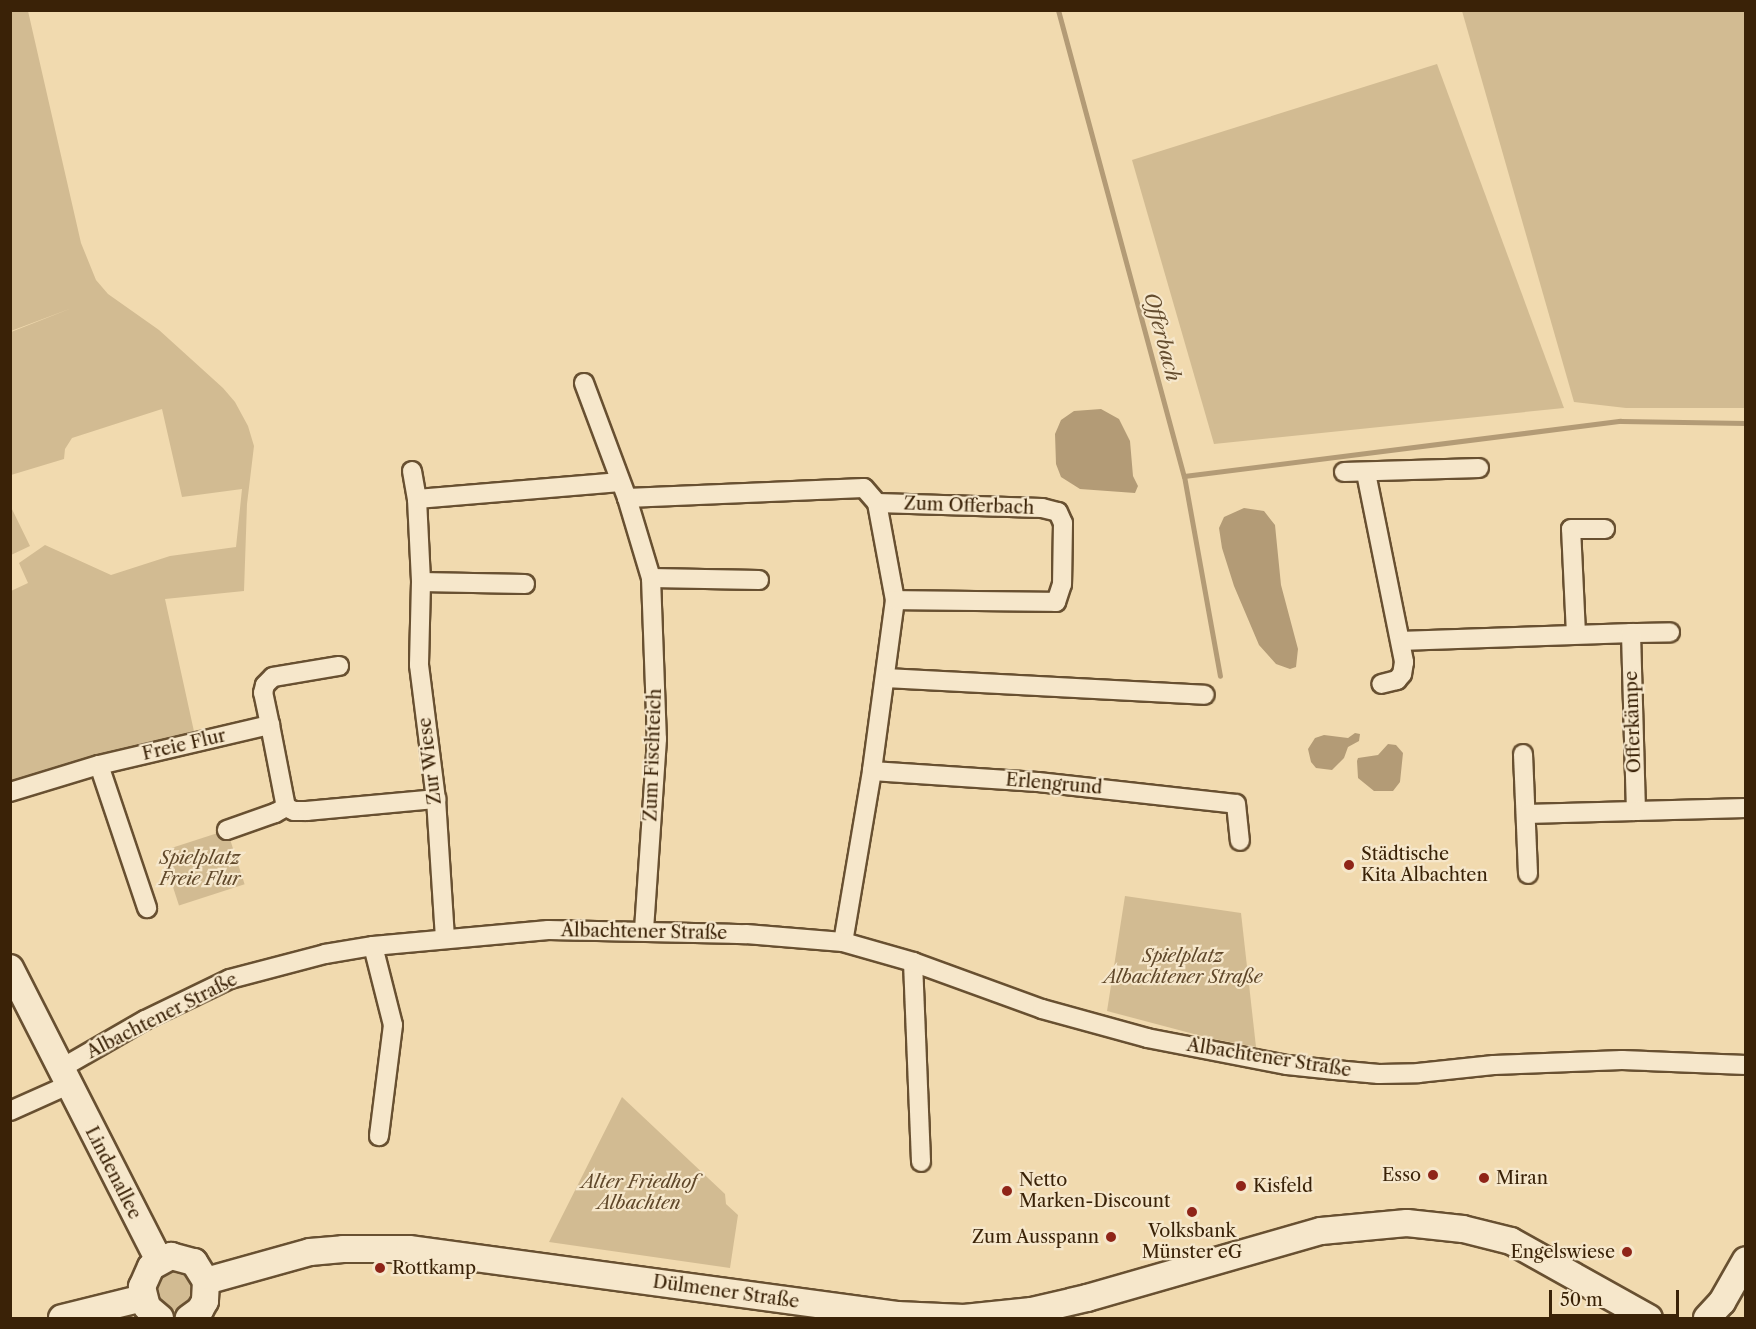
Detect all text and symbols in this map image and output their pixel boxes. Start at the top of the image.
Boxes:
water label: Offerbach [1139,290,1185,384]
street label: Zum Offerbach [903,493,1035,519]
street label: Offerkämpe [1620,671,1646,773]
street label: Zum Fischteich [640,688,666,822]
street label: Zur Wiese [414,716,446,806]
street label: Freie Flur [140,725,228,765]
street label: Erlengrund [1005,769,1103,799]
place label: Städtische Kita Albachten [1361,844,1489,886]
park label: Spielplatz Freie Flur [159,848,241,890]
marker: Städtische Kita Albachten [1342,858,1356,872]
street label: Albachtener Straße [560,920,728,944]
park label: Spielplatz Albachtener Straße [1103,946,1263,988]
street label: Albachtener Straße [83,969,241,1063]
street label: Albachtener Straße [1185,1034,1353,1082]
street label: Lindenallee [80,1123,146,1223]
place label: Esso [1382,1164,1421,1186]
place label: Miran [1496,1167,1548,1189]
marker: Esso [1426,1168,1440,1182]
place label: Netto Marken-Discount [1019,1170,1170,1212]
marker: Miran [1477,1171,1491,1185]
park label: Alter Friedhof Albachten [581,1172,697,1214]
place label: Kisfeld [1253,1175,1313,1197]
marker: Kisfeld [1234,1179,1248,1193]
marker: Netto Marken-Discount [1000,1184,1014,1198]
marker: Volksbank Münster eG [1185,1205,1199,1219]
place label: Volksbank Münster eG [1141,1221,1243,1264]
place label: Zum Ausspann [971,1226,1099,1248]
marker: Zum Ausspann [1104,1230,1118,1244]
place label: Engelswiese [1510,1241,1615,1263]
marker: Engelswiese [1620,1245,1634,1259]
place label: Rottkamp [392,1257,476,1279]
marker: Rottkamp [373,1261,387,1275]
street label: Dülmener Straße [651,1271,801,1313]
scale bar [1552,1278,1682,1316]
text: 50 m [1560,1289,1603,1311]

